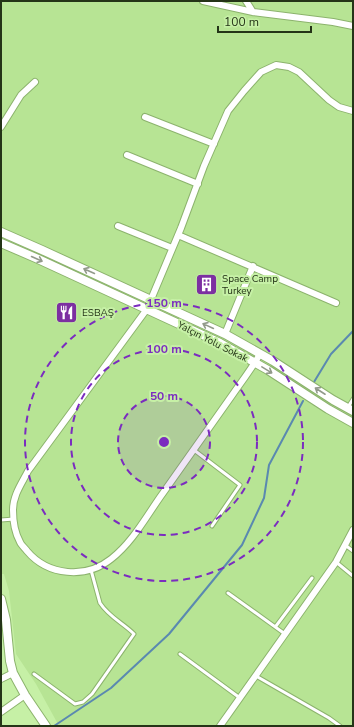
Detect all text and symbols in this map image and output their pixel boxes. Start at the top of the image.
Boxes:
scale bar [218,8,311,34]
text: 100 m [224,14,259,30]
one-way arrow [30,255,42,263]
one-way arrow [84,267,96,274]
building icon: Space Camp Turkey [193,271,219,297]
place label: Space Camp Turkey [222,272,278,298]
text: 150 m [146,295,182,311]
restaurant icon: ESBAŞ [53,299,79,325]
place label: ESBAŞ [82,306,114,320]
street label: Yalçın Yolu Sokak [174,318,251,366]
one-way arrow [202,322,214,329]
text: 100 m [146,341,182,357]
one-way arrow [261,366,272,374]
one-way arrow [314,387,325,396]
text: 50 m [150,388,178,404]
centre of rings [157,435,171,449]

